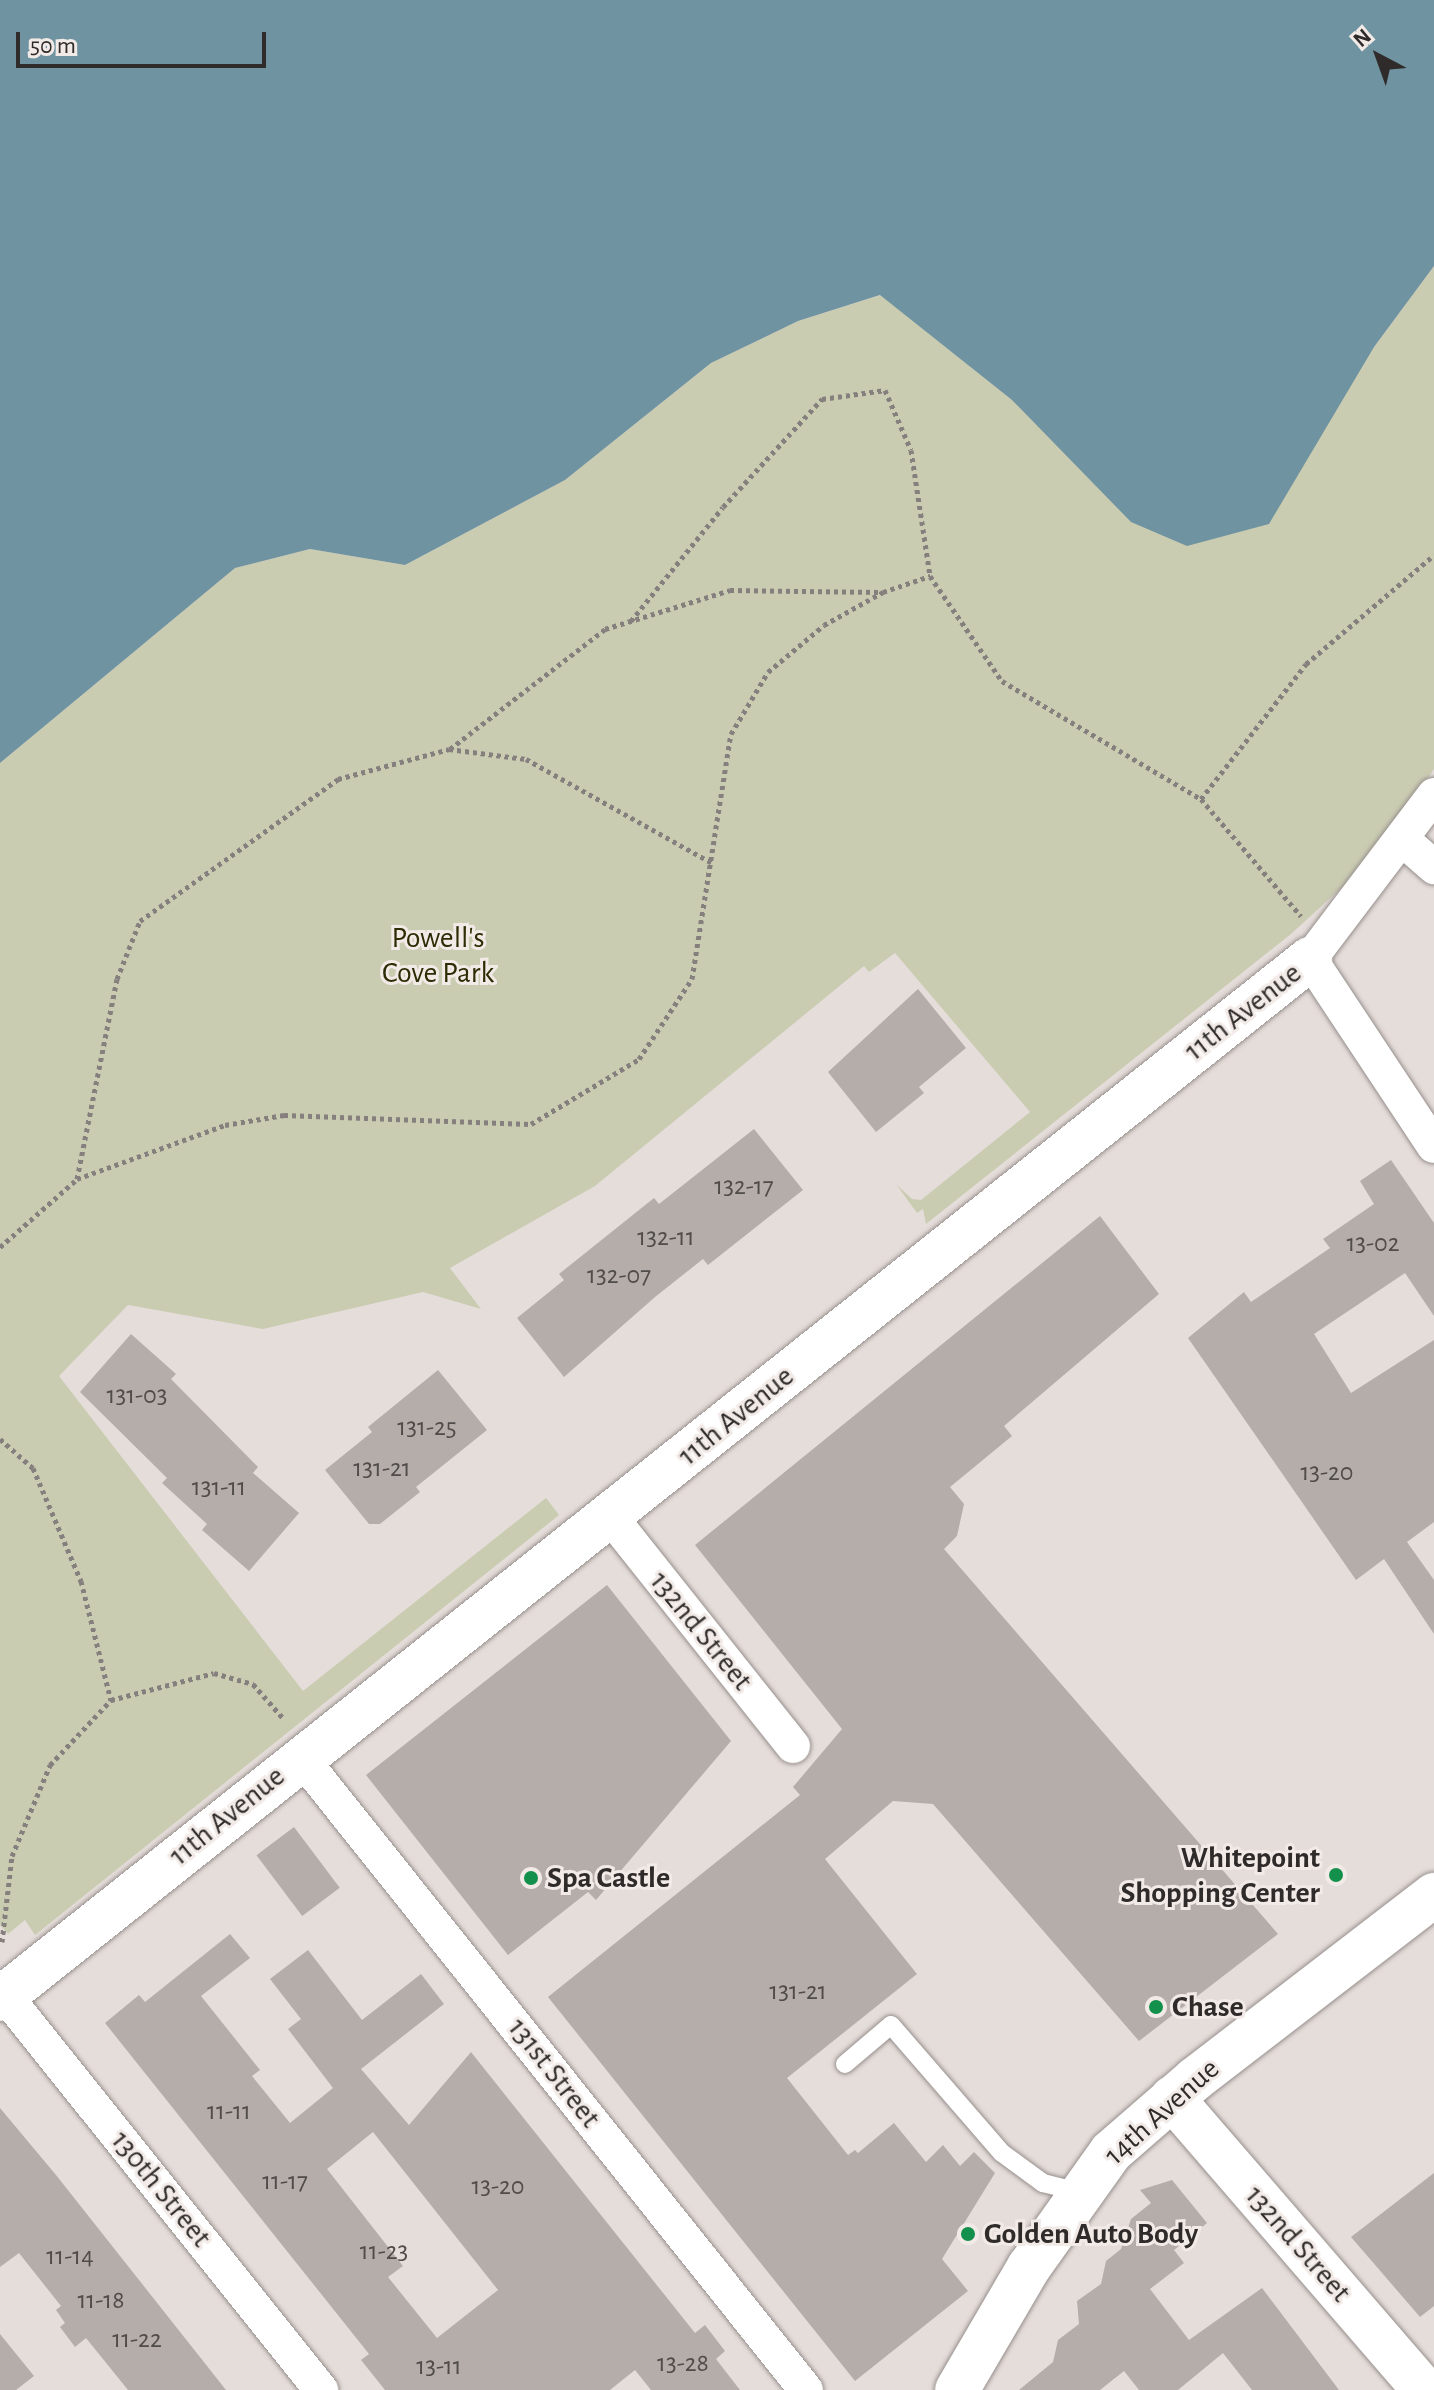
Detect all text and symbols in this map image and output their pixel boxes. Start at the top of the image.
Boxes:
scale bar [20,16,270,66]
north arrow [1338,16,1418,96]
text: N [1349,25,1375,51]
text: 50 m [30,34,76,58]
park label: Powell's Cove Park [382,920,494,990]
street label: 11th Avenue [1177,955,1309,1069]
house number: 132-17 [714,1171,774,1203]
house number: 132-11 [637,1222,695,1254]
house number: 13-02 [1346,1228,1400,1260]
house number: 132-07 [587,1260,651,1292]
street label: 11th Avenue [671,1359,801,1473]
house number: 131-03 [106,1380,168,1412]
house number: 131-25 [397,1412,457,1444]
house number: 131-21 [353,1453,411,1485]
house number: 13-20 [1300,1457,1354,1489]
house number: 131-11 [192,1472,246,1504]
street label: 132nd Street [642,1564,760,1698]
street label: 11th Avenue [162,1759,292,1873]
place label: Whitepoint Shopping Center [1121,1840,1320,1910]
place label: Spa Castle [547,1860,670,1896]
marker: Whitepoint Shopping Center [1327,1866,1345,1884]
marker: Spa Castle [522,1869,540,1887]
house number: 131-21 [769,1976,827,2008]
place label: Chase [1172,1989,1244,2025]
marker: Chase [1147,1998,1165,2016]
street label: 131st Street [500,2011,608,2135]
street label: 14th Avenue [1097,2051,1227,2173]
house number: 11-11 [207,2096,251,2128]
street label: 130th Street [103,2124,219,2254]
house number: 11-17 [262,2166,308,2198]
house number: 13-20 [471,2171,525,2203]
street label: 132nd Street [1238,2178,1358,2310]
place label: Golden Auto Body [984,2216,1198,2252]
marker: Golden Auto Body [959,2225,977,2243]
house number: 11-23 [360,2236,408,2268]
house number: 11-14 [46,2241,94,2273]
house number: 11-18 [77,2285,125,2317]
house number: 11-22 [112,2324,162,2356]
house number: 13-28 [657,2348,709,2380]
house number: 13-11 [416,2351,462,2383]

